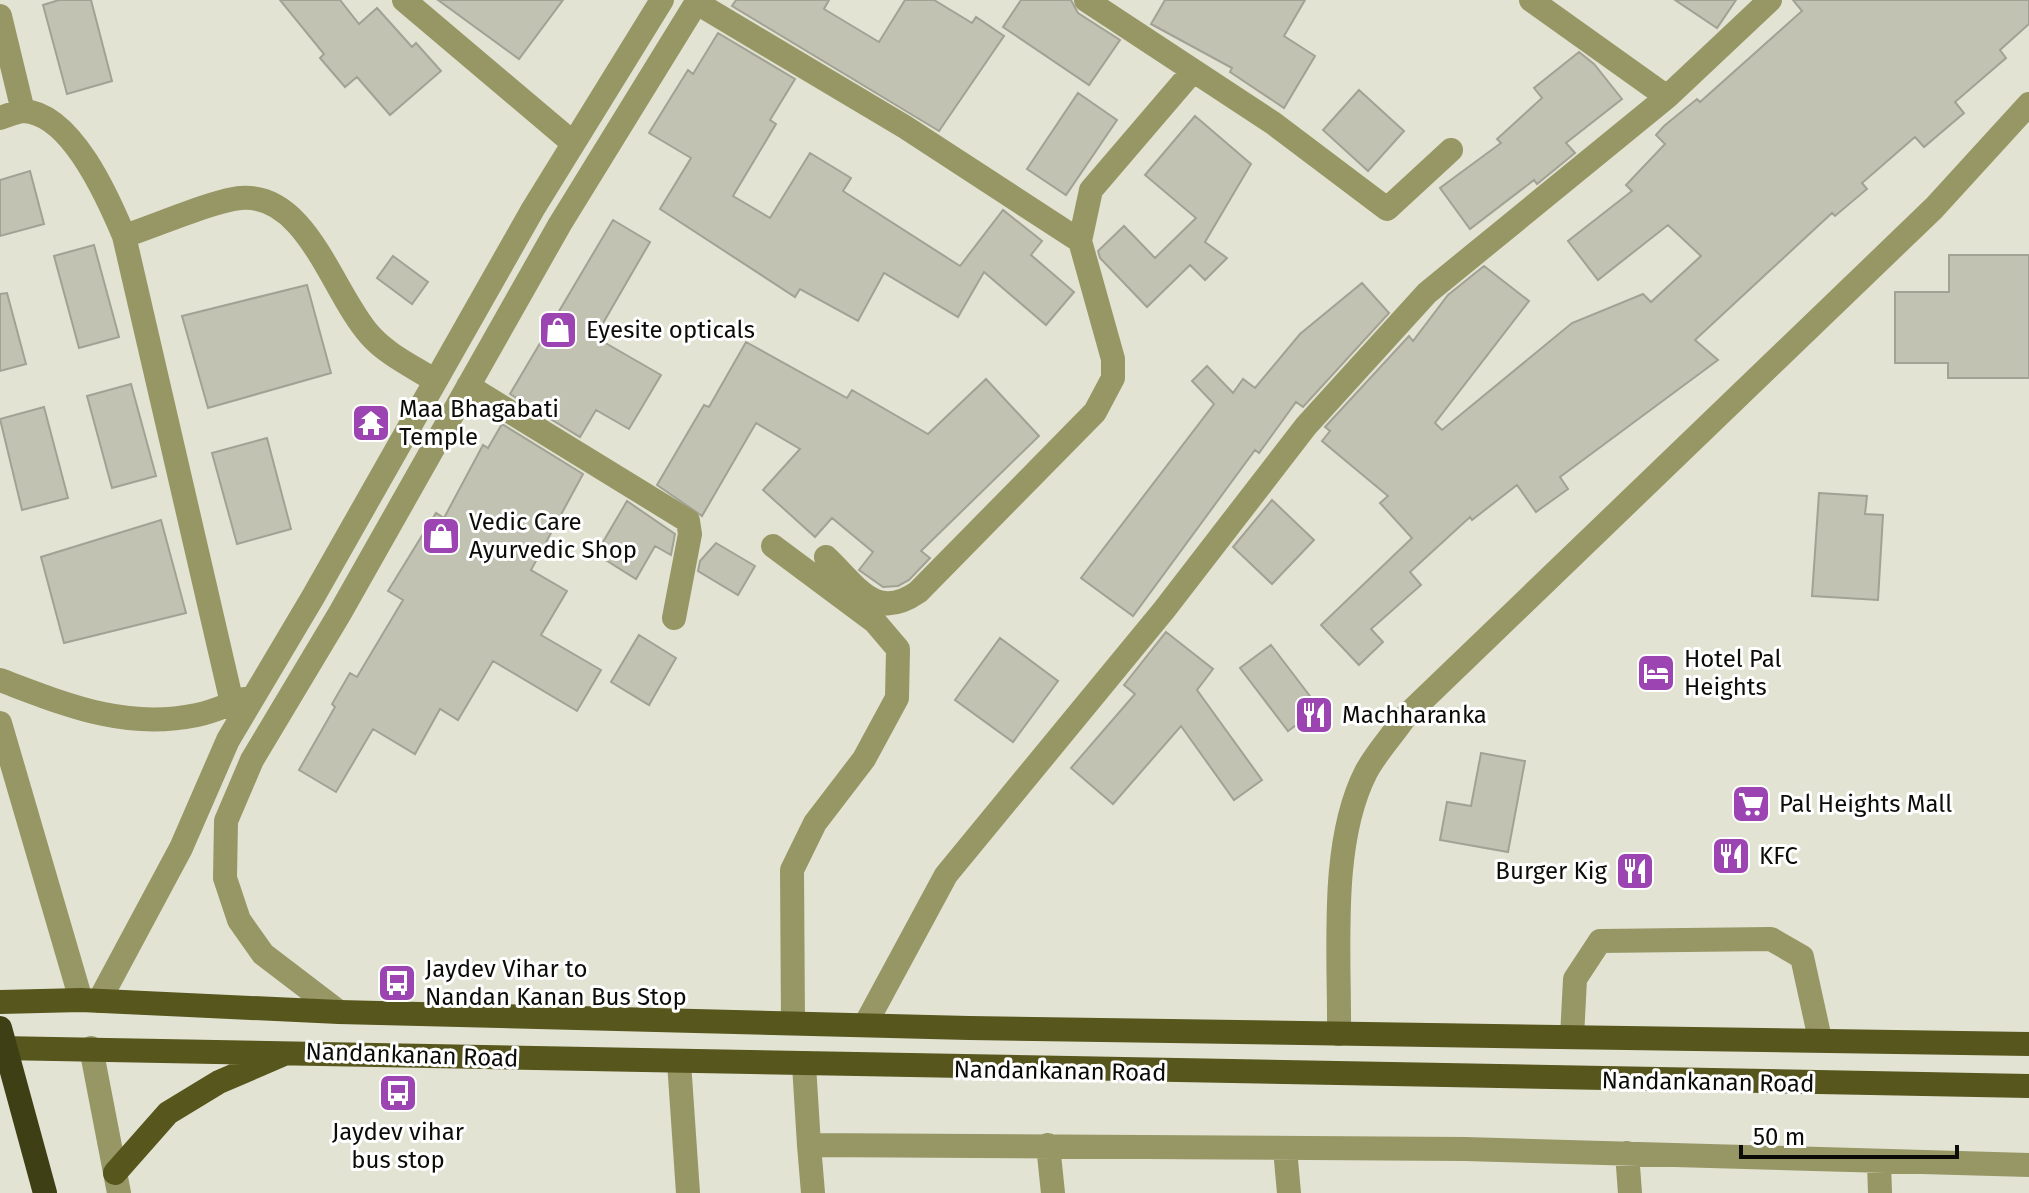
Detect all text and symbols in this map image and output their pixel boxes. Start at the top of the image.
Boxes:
shop icon: Eyesite opticals [537,309,579,351]
place label: Eyesite opticals [586,316,755,344]
place label: Maa Bhagabati Temple [399,395,559,451]
temple icon: Maa Bhagabati Temple [350,402,392,444]
place label: Vedic Care Ayurvedic Shop [469,508,637,564]
shop icon: Vedic Care Ayurvedic Shop [420,515,462,557]
place label: Hotel Pal Heights [1684,645,1782,701]
hotel icon: Hotel Pal Heights [1635,652,1677,694]
restaurant icon: Machharanka [1293,694,1335,736]
place label: Machharanka [1342,701,1487,729]
supermarket icon: Pal Heights Mall [1730,783,1772,825]
place label: Pal Heights Mall [1779,790,1952,818]
restaurant icon: KFC [1710,835,1752,877]
place label: KFC [1759,842,1798,870]
restaurant icon: Burger Kig [1614,850,1656,892]
place label: Burger Kig [1495,857,1608,885]
place label: Jaydev Vihar to Nandan Kanan Bus Stop [425,955,687,1011]
bus stop icon: Jaydev Vihar to Nandan Kanan Bus Stop [376,962,418,1004]
street label: Nandankanan Road [305,1037,519,1073]
street label: Nandankanan Road [953,1055,1167,1087]
street label: Nandankanan Road [1601,1066,1815,1098]
bus stop icon: Jaydev vihar bus stop [377,1072,419,1114]
scale bar [1741,1109,1957,1159]
place label: Jaydev vihar bus stop [332,1118,465,1174]
text: 50 m [1753,1123,1805,1151]

